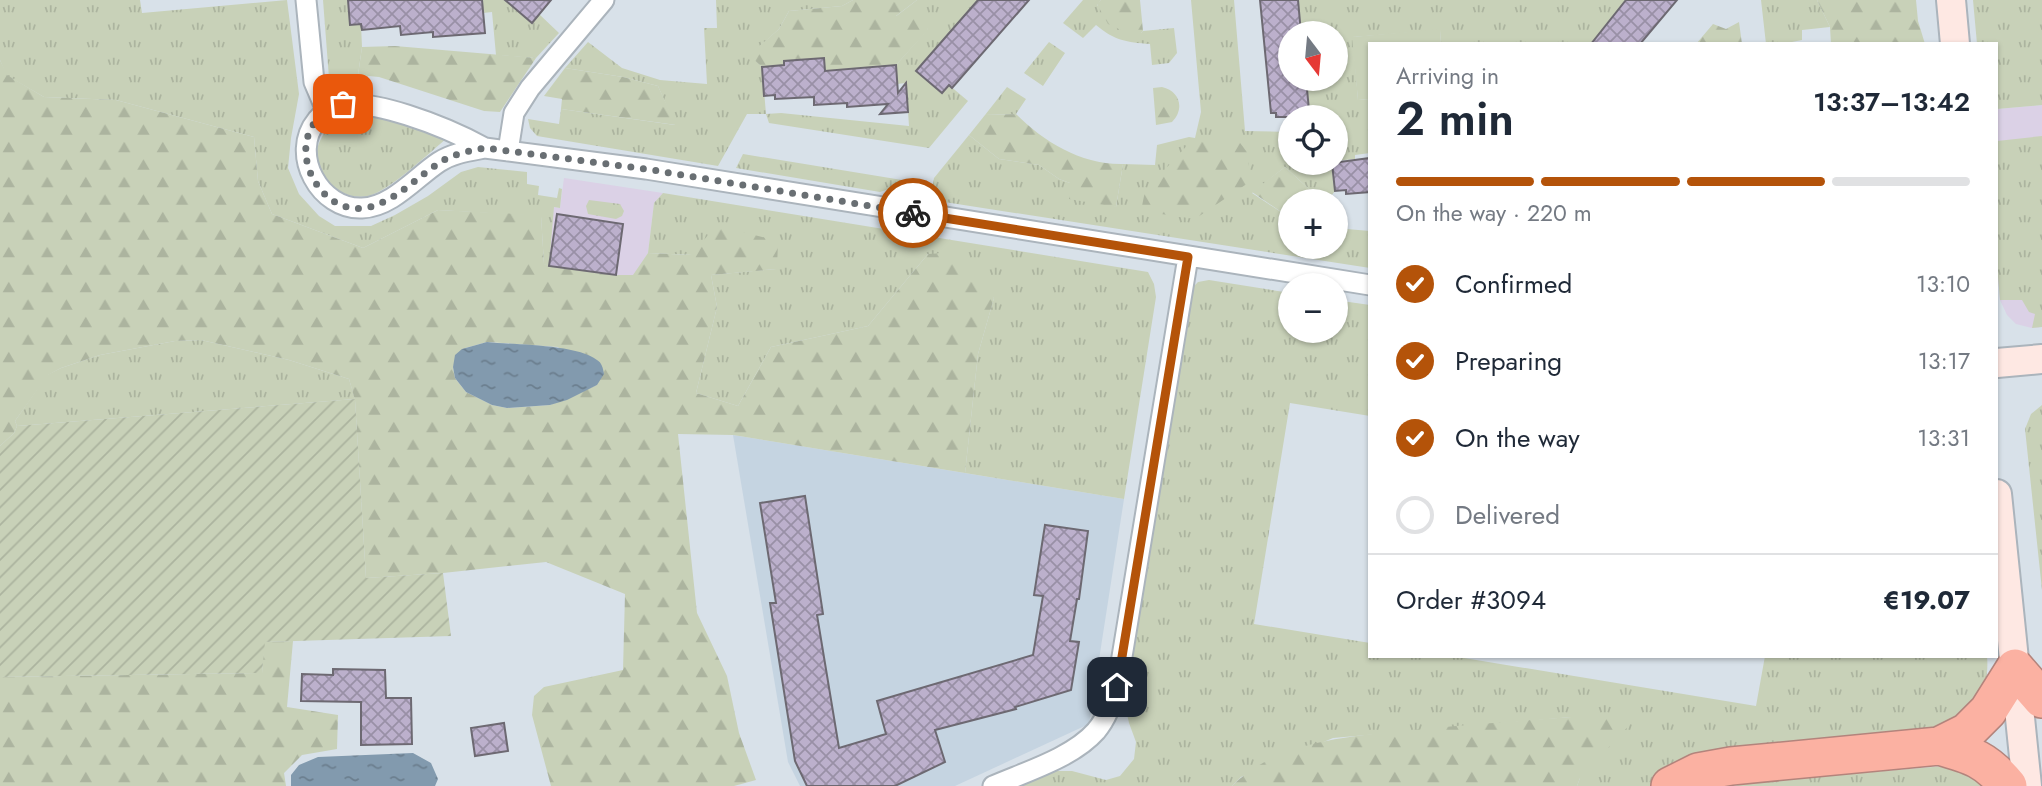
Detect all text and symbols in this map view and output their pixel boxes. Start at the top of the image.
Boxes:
north arrow [1278,21,1348,91]
map controls [1278,21,1348,343]
text: Arriving in [1396,59,1499,93]
pin [313,74,373,134]
text: 13:37–13:42 [1813,83,1970,121]
icon: bag [324,85,362,123]
text: 2 min [1396,86,1514,152]
button: locate [1278,105,1348,175]
courier [878,178,948,248]
button: + [1278,189,1348,259]
icon: bike [894,194,932,232]
text: On the way · 220 m [1396,196,1592,230]
icon: check [1396,265,1434,303]
text: Confirmed [1455,265,1572,303]
text: 13:10 [1916,267,1970,301]
button: − [1278,273,1348,343]
icon: check [1396,342,1434,380]
text: Preparing [1455,342,1562,380]
text: 13:17 [1918,344,1970,378]
icon: check [1396,419,1434,457]
text: On the way [1455,419,1580,457]
text: 13:31 [1917,421,1970,455]
text: Delivered [1455,496,1560,534]
text: Order #3094 [1396,581,1546,619]
text: €19.07 [1883,581,1970,619]
pin [1087,657,1147,717]
icon: home [1098,668,1136,706]

